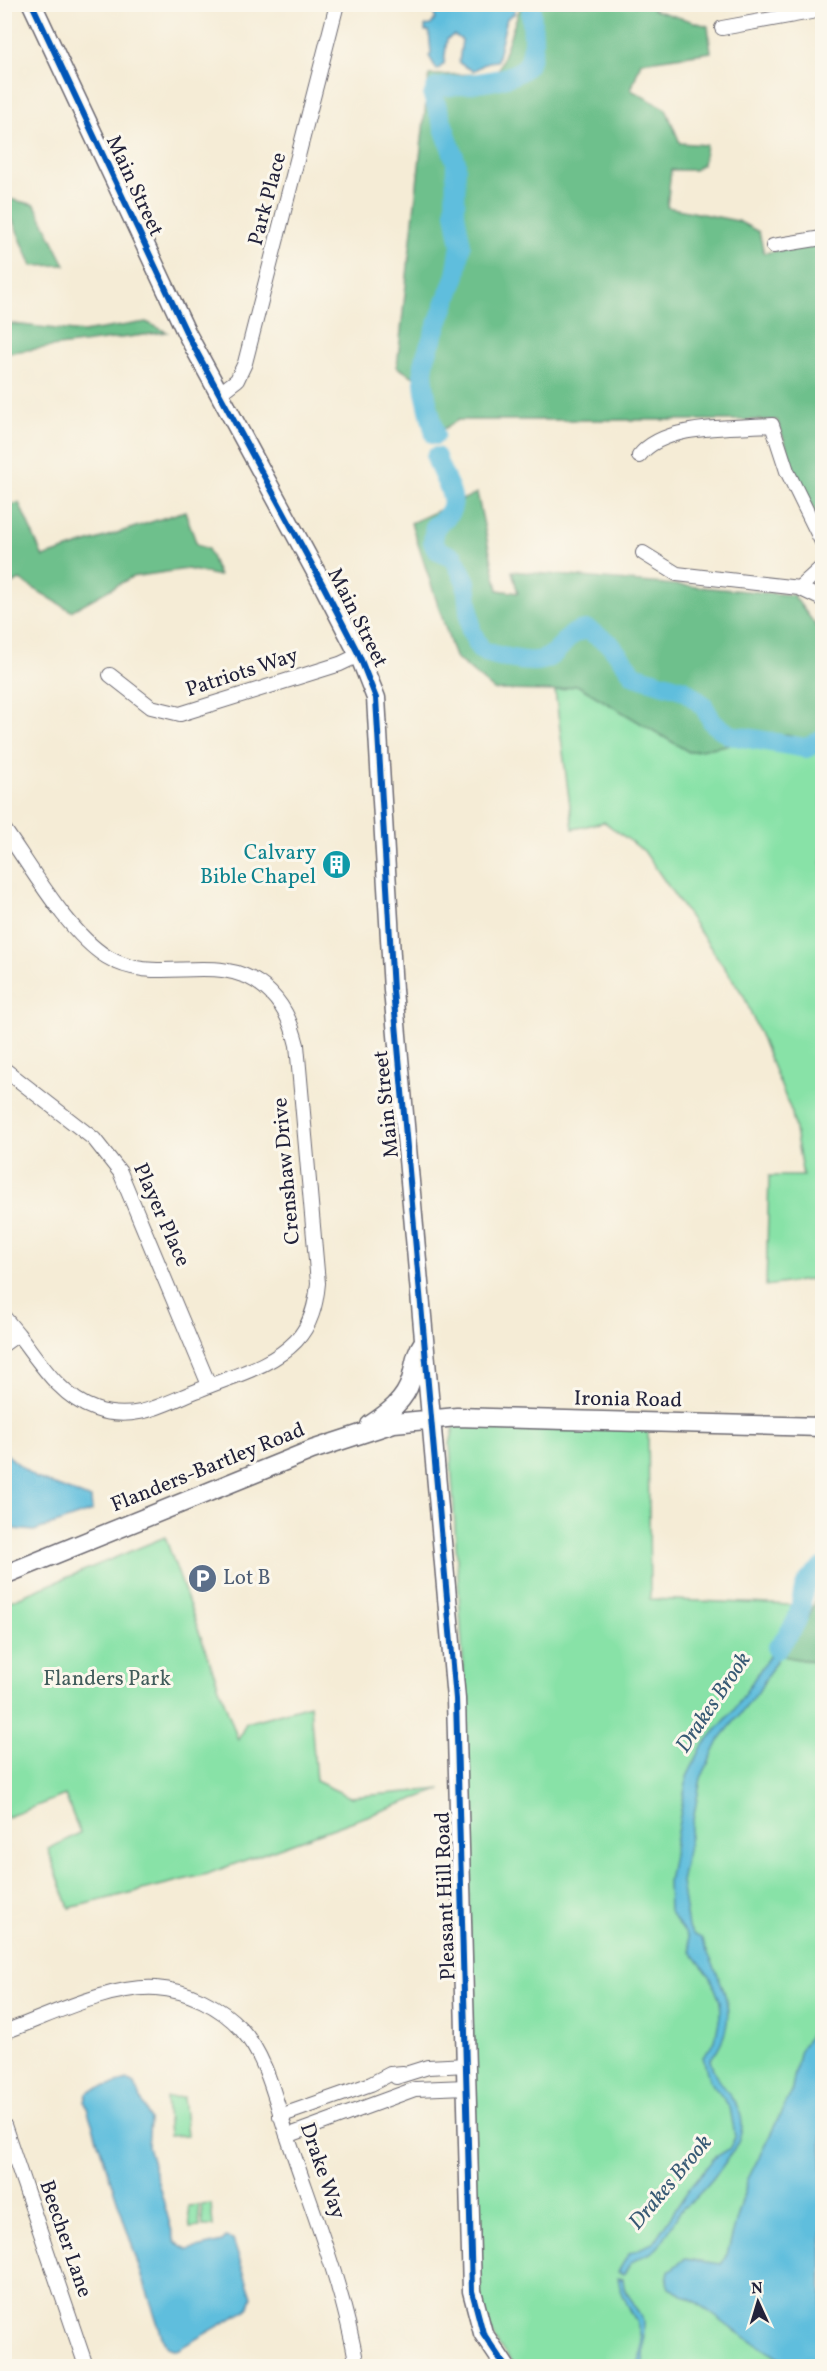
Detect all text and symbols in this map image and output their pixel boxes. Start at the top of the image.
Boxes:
street label: Main Street [98,131,170,241]
street label: Park Place [242,149,294,249]
street label: Main Street [320,563,394,673]
street label: Patriots Way [182,641,303,705]
place label: Calvary Bible Chapel [200,839,317,892]
building icon: Calvary Bible Chapel [321,849,353,881]
street label: Main Street [367,1049,407,1159]
street label: Crenshaw Drive [266,1096,308,1246]
street label: Player Place [125,1159,197,1271]
street label: Ironia Road [574,1385,682,1415]
street label: Flanders-Bartley Road [107,1416,309,1520]
parking icon: Lot B [186,1562,218,1594]
place label: Lot B [223,1564,271,1593]
water label: Drakes Brook [669,1646,759,1760]
park label: Flanders Park [43,1665,171,1694]
street label: Pleasant Hill Road [429,1811,463,1981]
street label: Drake Way [292,2119,352,2224]
water label: Drakes Brook [622,2129,720,2237]
street label: Beecher Lane [31,2177,99,2301]
north arrow [728,2272,788,2332]
text: N [751,2278,764,2300]

